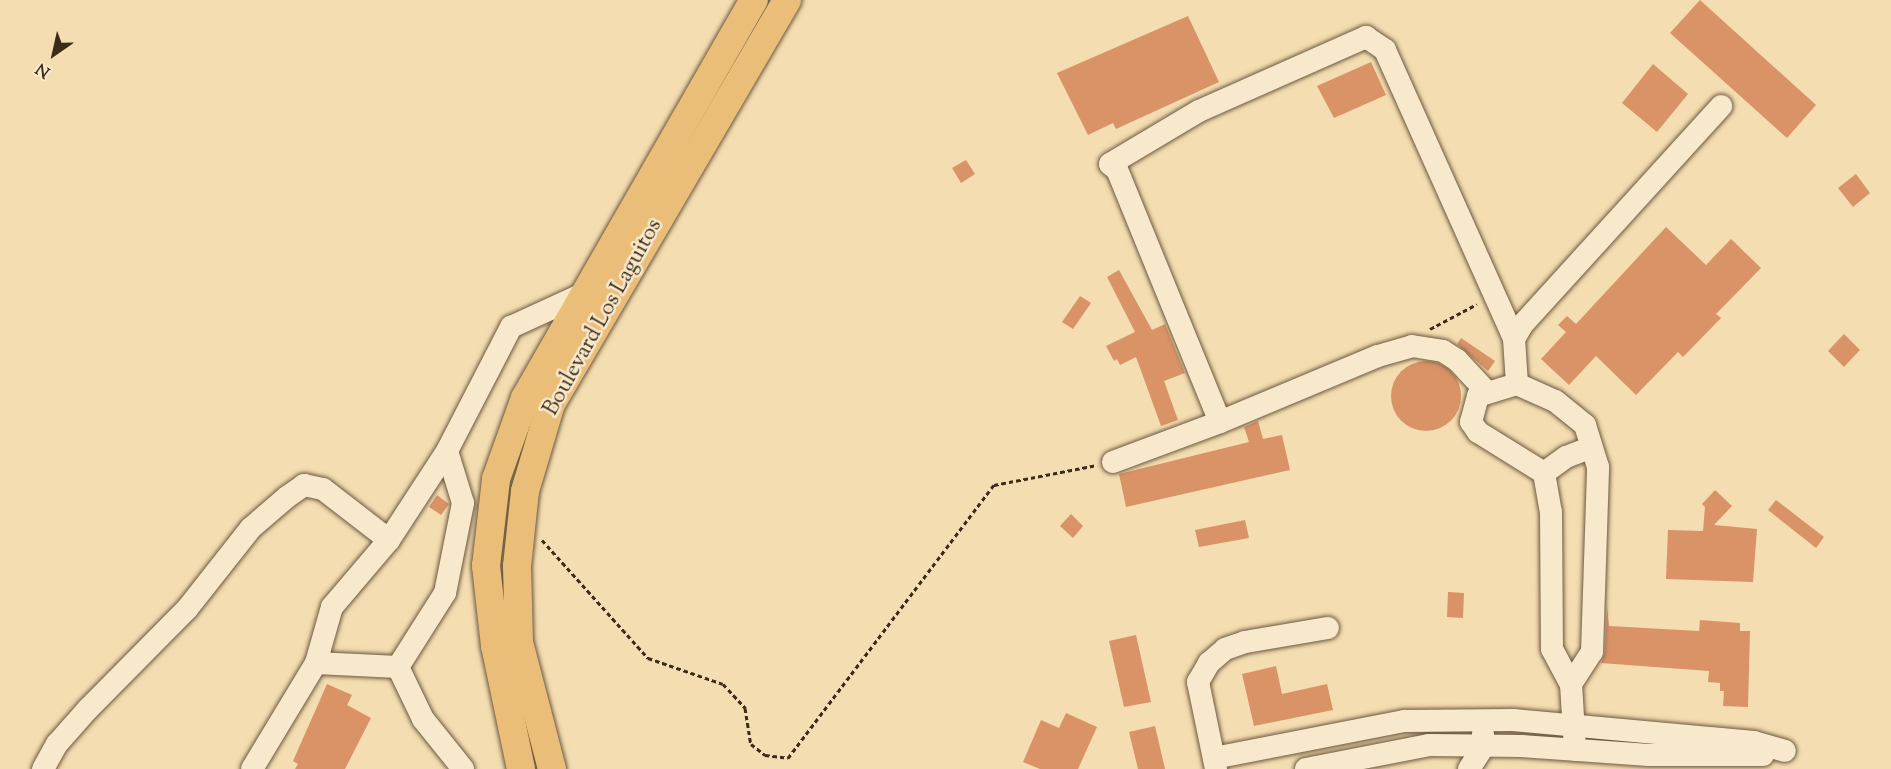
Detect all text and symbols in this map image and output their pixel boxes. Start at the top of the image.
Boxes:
north arrow [24,24,84,84]
text: N [32,56,55,82]
street label: Boulevard Los Laguitos [539,215,669,421]

